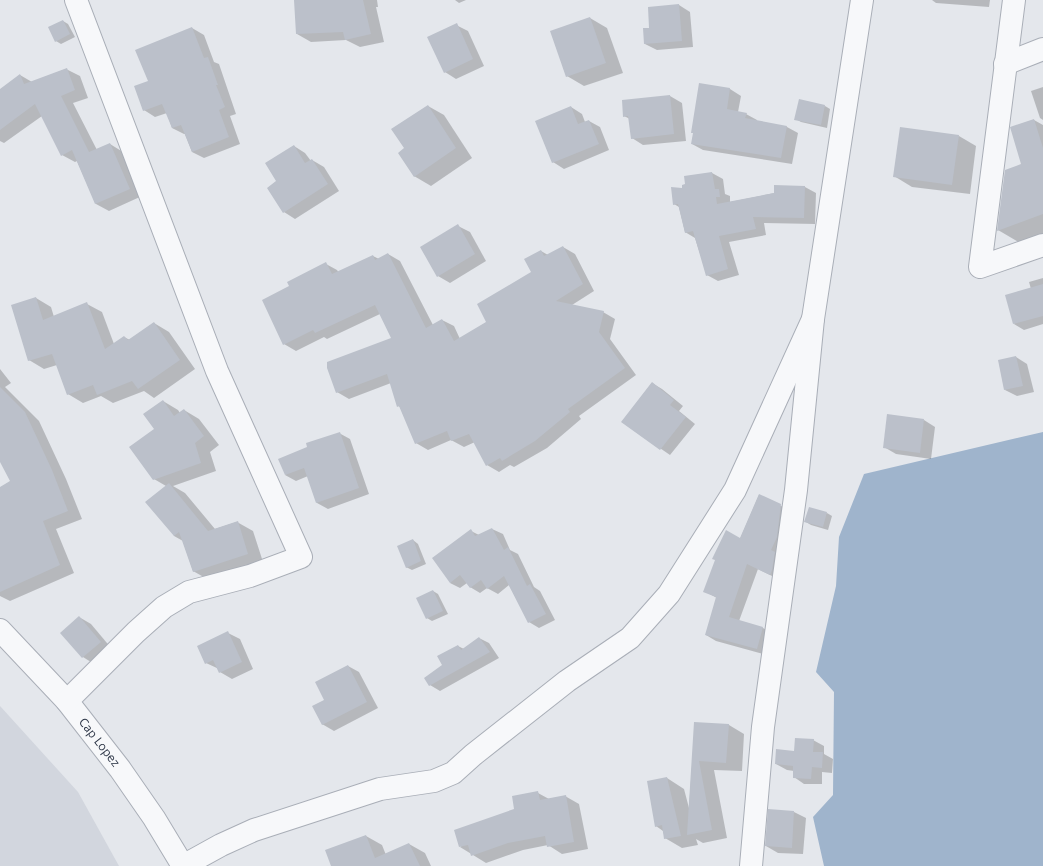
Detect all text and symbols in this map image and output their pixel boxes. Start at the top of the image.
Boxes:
street label: Cap Lopez [75,714,124,770]

